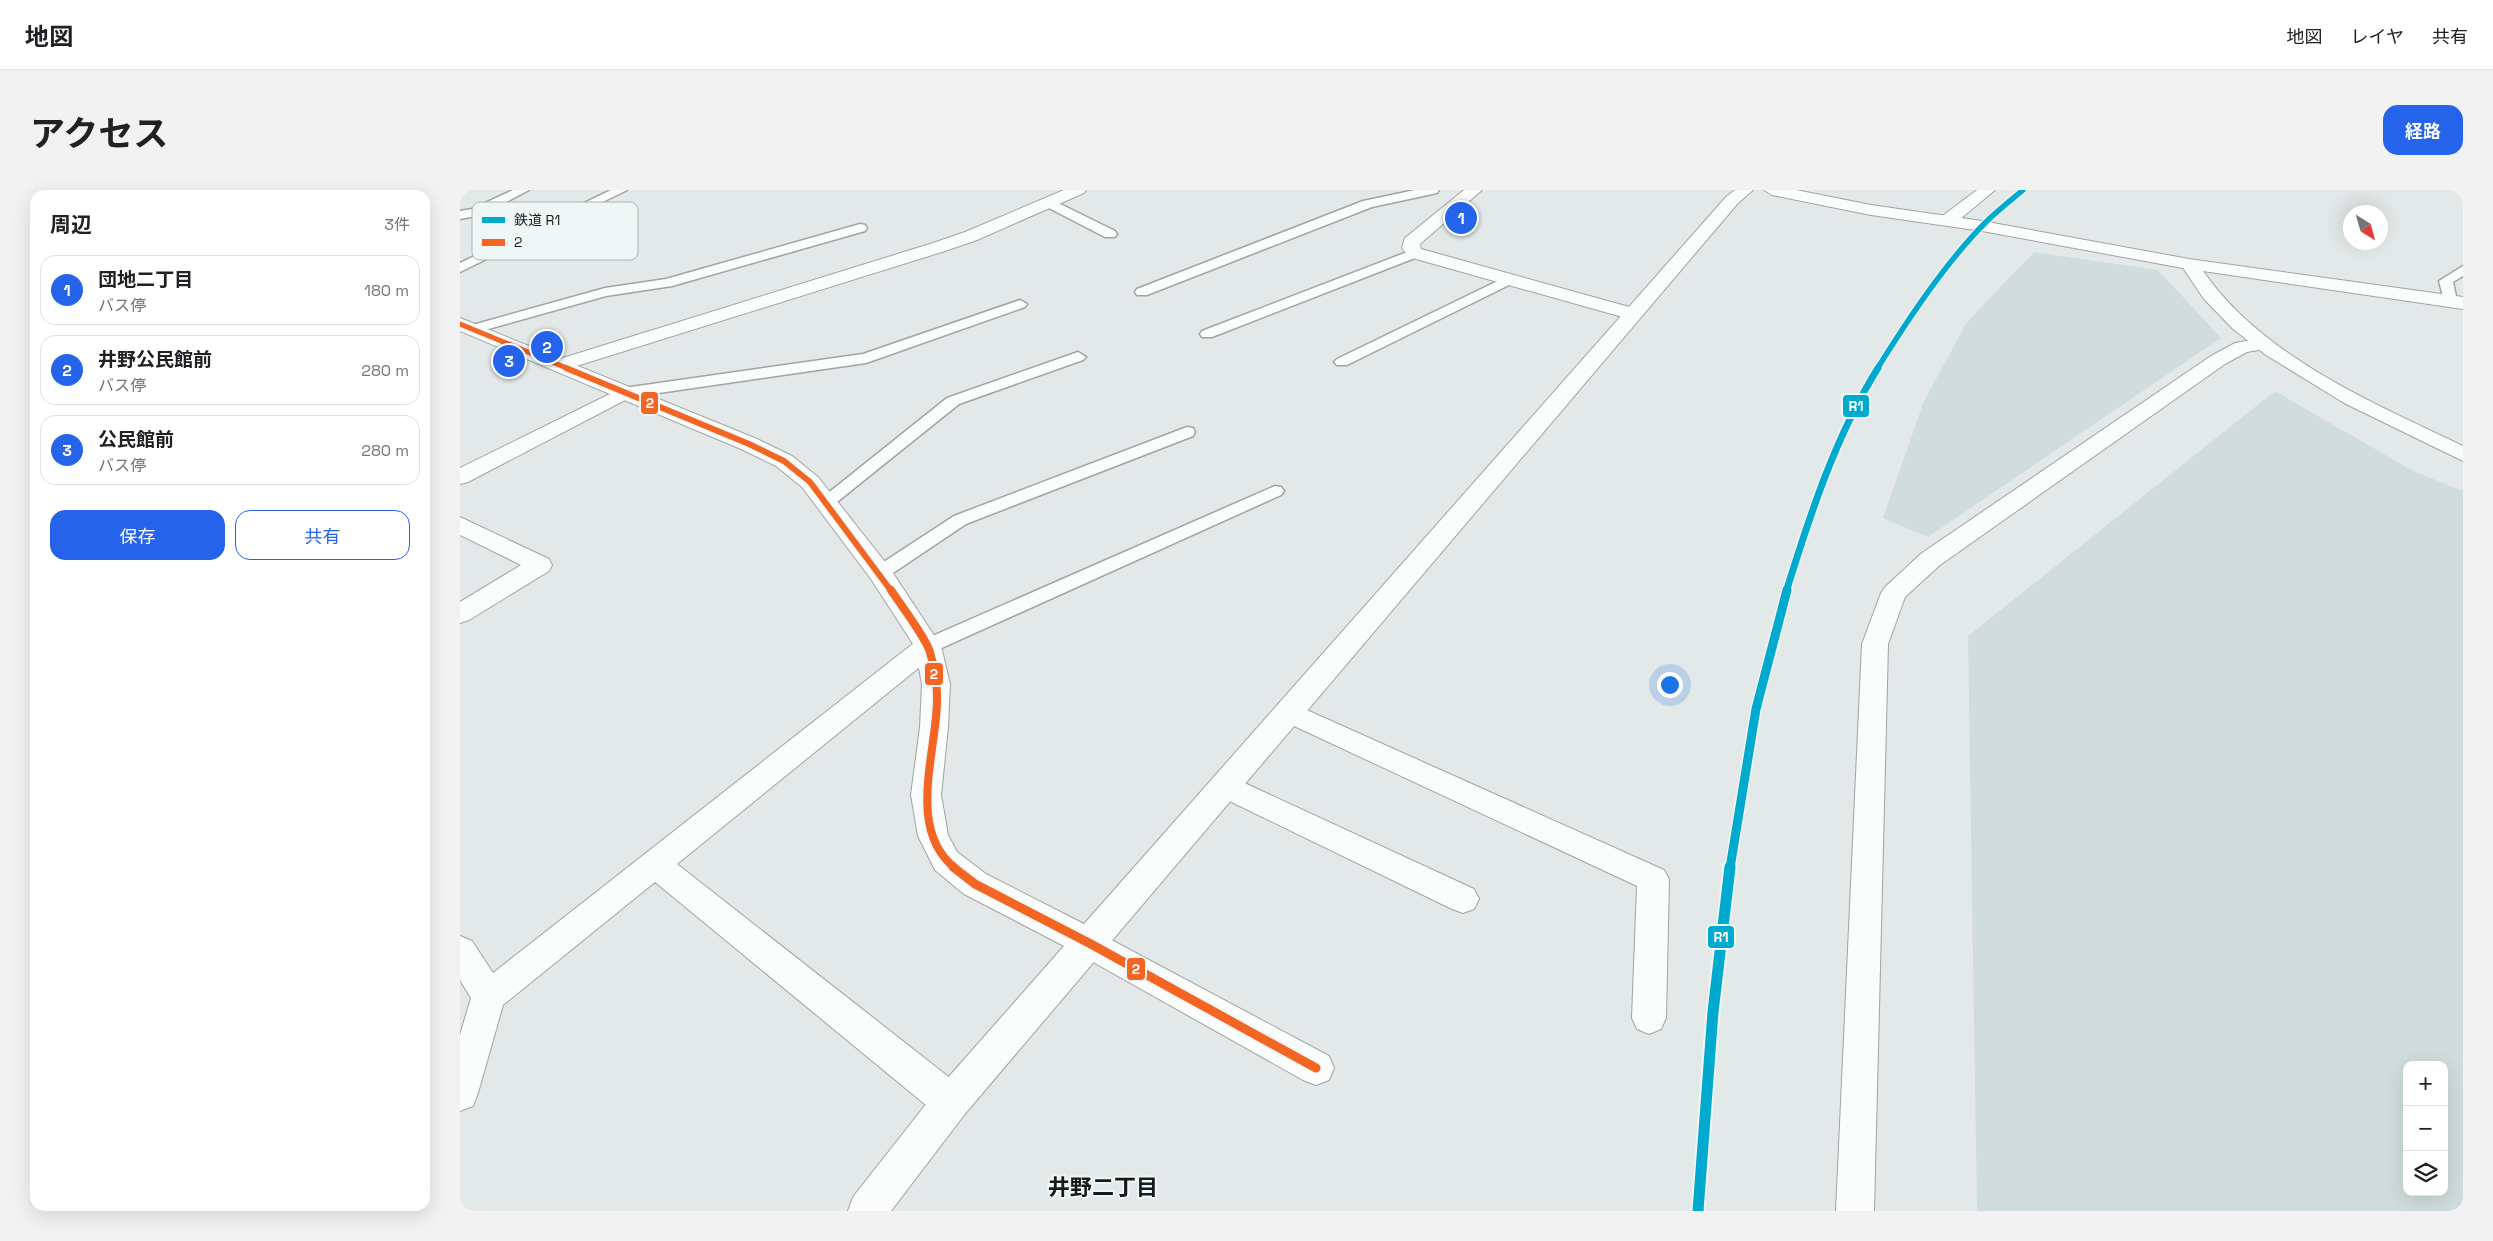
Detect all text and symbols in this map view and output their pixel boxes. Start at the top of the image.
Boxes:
text: 地図 [25,21,73,52]
text: 地図 [2287,25,2323,48]
text: レイヤ [2351,25,2404,48]
text: 共有 [2432,25,2468,48]
button: 経路 [2383,105,2463,155]
text: アクセス [30,112,168,156]
pin: 1 [1445,199,1477,237]
legend [472,202,638,260]
north arrow [2343,205,2388,250]
text: 周辺 [50,211,92,238]
text: 鉄道 R1 [514,211,560,229]
text: 3件 [384,214,410,235]
text: 2 [514,233,522,251]
text: 団地二丁目 [98,267,193,292]
text: 1 [63,280,71,301]
text: 180 m [364,280,409,301]
text: バス停 [98,295,146,316]
pin: 2 [531,328,563,366]
pin: 3 [493,342,525,380]
text: 井野公民館前 [98,347,212,372]
text: 2 [62,360,72,381]
text: 280 m [361,360,409,381]
text: バス停 [98,375,146,396]
line badge: 2 [640,391,659,415]
text: 2 [646,394,654,412]
line badge: R1 [1842,394,1870,418]
text: R1 [1848,397,1864,415]
text: 公民館前 [98,427,174,452]
text: 3 [62,440,72,461]
text: 280 m [361,440,409,461]
text: バス停 [98,455,146,476]
button: 保存 [50,510,225,560]
button: 共有 [235,510,410,560]
line badge: 2 [924,662,944,686]
text: 2 [930,665,938,683]
your location [1657,672,1683,698]
line badge: R1 [1707,925,1735,949]
text: R1 [1713,928,1729,946]
line badge: 2 [1126,957,1146,981]
text: 2 [1132,960,1140,978]
map controls [2403,1061,2448,1196]
button: + [2403,1061,2448,1106]
button: − [2403,1106,2448,1151]
button: layers [2403,1151,2448,1196]
district label: 井野二丁目 [1048,1173,1158,1201]

